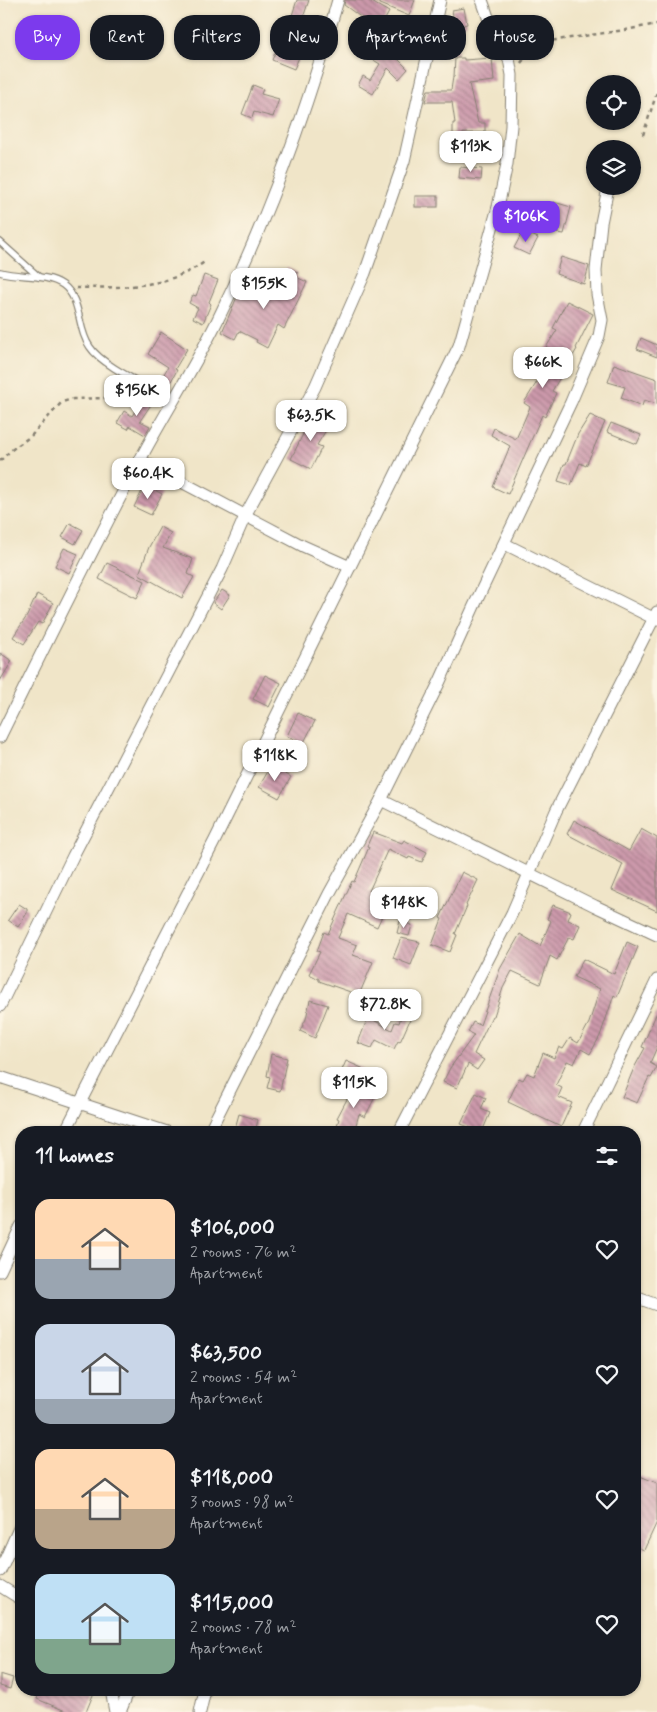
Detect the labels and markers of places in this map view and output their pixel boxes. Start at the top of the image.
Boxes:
pin: $113K [436,130,506,173]
pin: $106K [491,200,561,243]
pin: $155K [229,268,299,310]
pin: $66K [513,346,573,389]
pin: $156K [102,374,172,417]
pin: $63.5K [270,400,352,442]
pin: $60.4K [107,458,189,500]
pin: $118K [240,740,310,782]
pin: $148K [369,886,439,929]
pin: $72.8K [344,988,426,1031]
pin: $115K [319,1066,389,1109]

